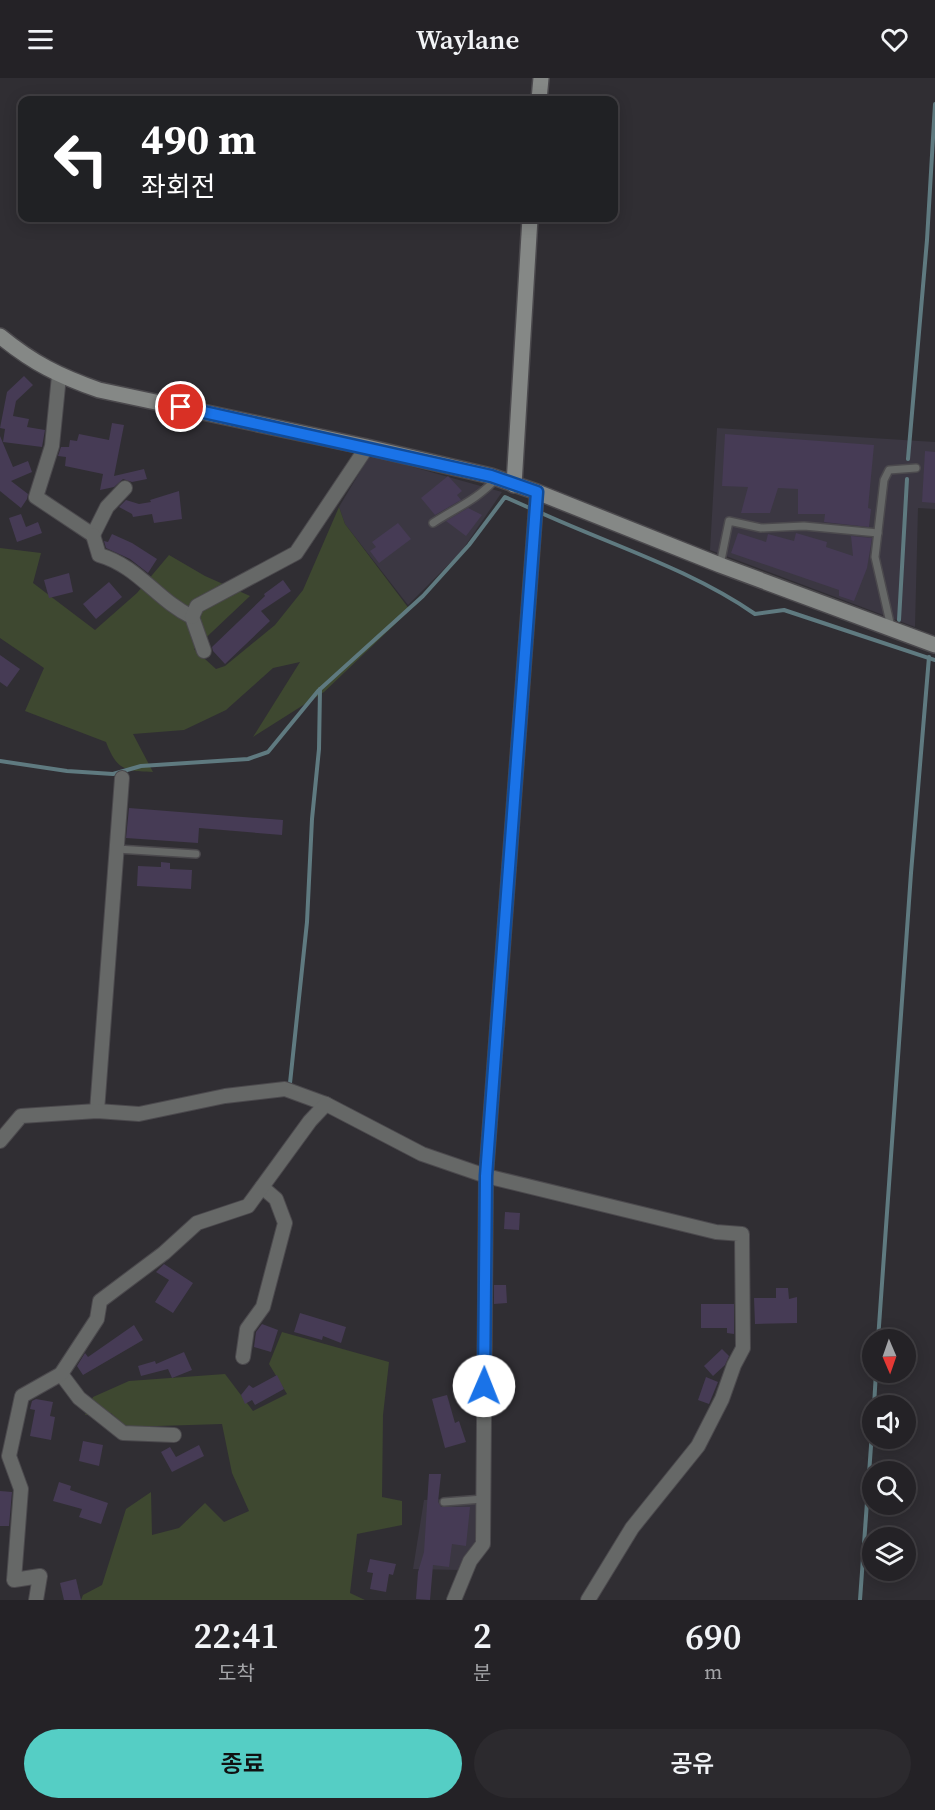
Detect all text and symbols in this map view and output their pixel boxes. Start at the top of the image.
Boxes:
text: Waylane [416,21,519,58]
icon: menu [24,23,57,56]
icon: heart [878,23,911,56]
text: 490 m [141,110,256,168]
icon: left [42,120,120,198]
text: 좌회전 [141,168,216,205]
pin [155,381,206,432]
icon: arrive [164,390,197,423]
north arrow [862,1329,916,1383]
map controls [862,1329,916,1581]
position arrow [452,1354,516,1418]
button: sound [862,1395,916,1449]
button: search [862,1461,916,1515]
button: layers [862,1527,916,1581]
text: 22:41 [194,1611,279,1660]
text: 2 [473,1611,492,1660]
text: 690 [685,1612,741,1661]
text: m [704,1658,722,1686]
text: 도착 [218,1659,255,1687]
text: 분 [473,1659,491,1687]
button: 종료 [24,1729,462,1798]
button: 공유 [474,1729,911,1798]

